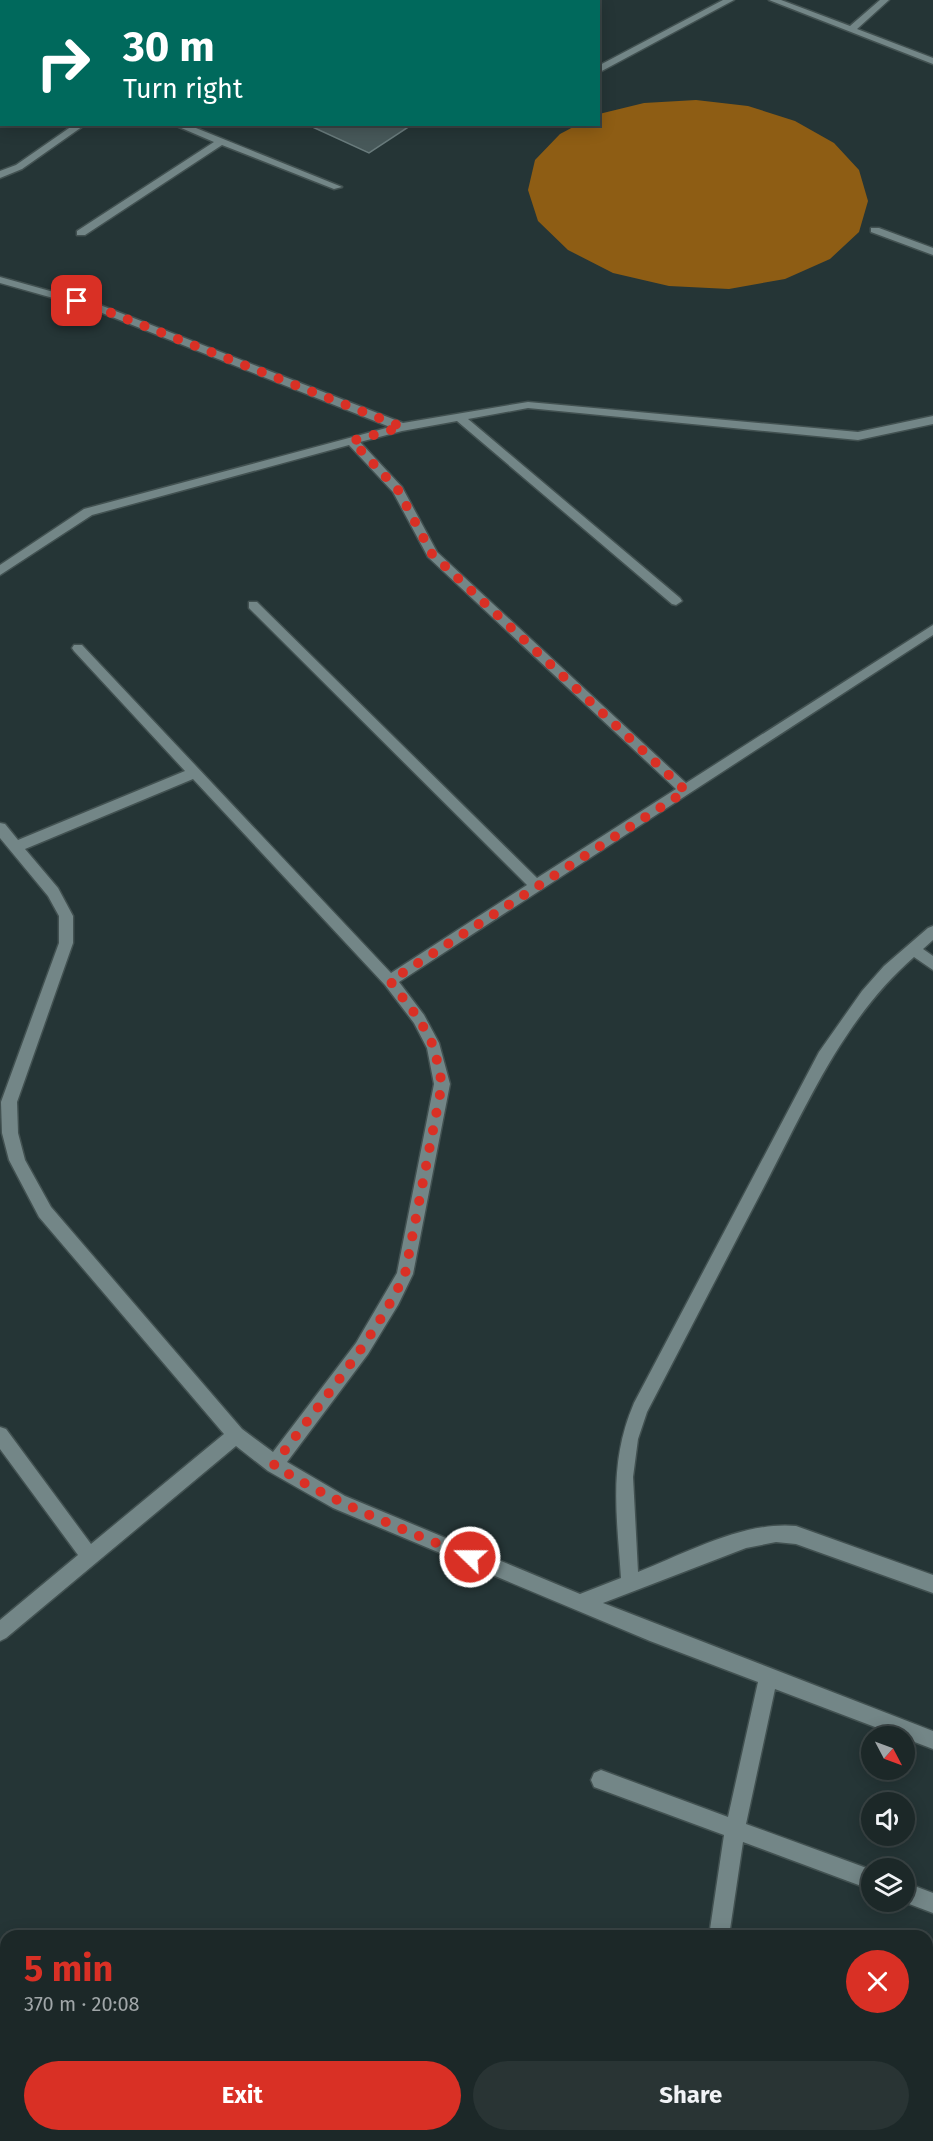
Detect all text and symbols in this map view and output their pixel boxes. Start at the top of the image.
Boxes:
text: 30 m [123,22,215,72]
icon: right [24,24,102,102]
text: Turn right [123,73,243,105]
pin [51,275,102,326]
icon: arrive [60,284,93,317]
position arrow [438,1525,502,1589]
north arrow [861,1726,915,1780]
map controls [861,1726,915,1912]
button: sound [861,1792,915,1846]
button: layers [861,1858,915,1912]
text: 5 min [24,1947,113,1991]
button: close [846,1950,909,2013]
text: 370 m · 20:08 [24,1992,140,2016]
button: Exit [24,2061,461,2130]
button: Share [473,2061,909,2130]

